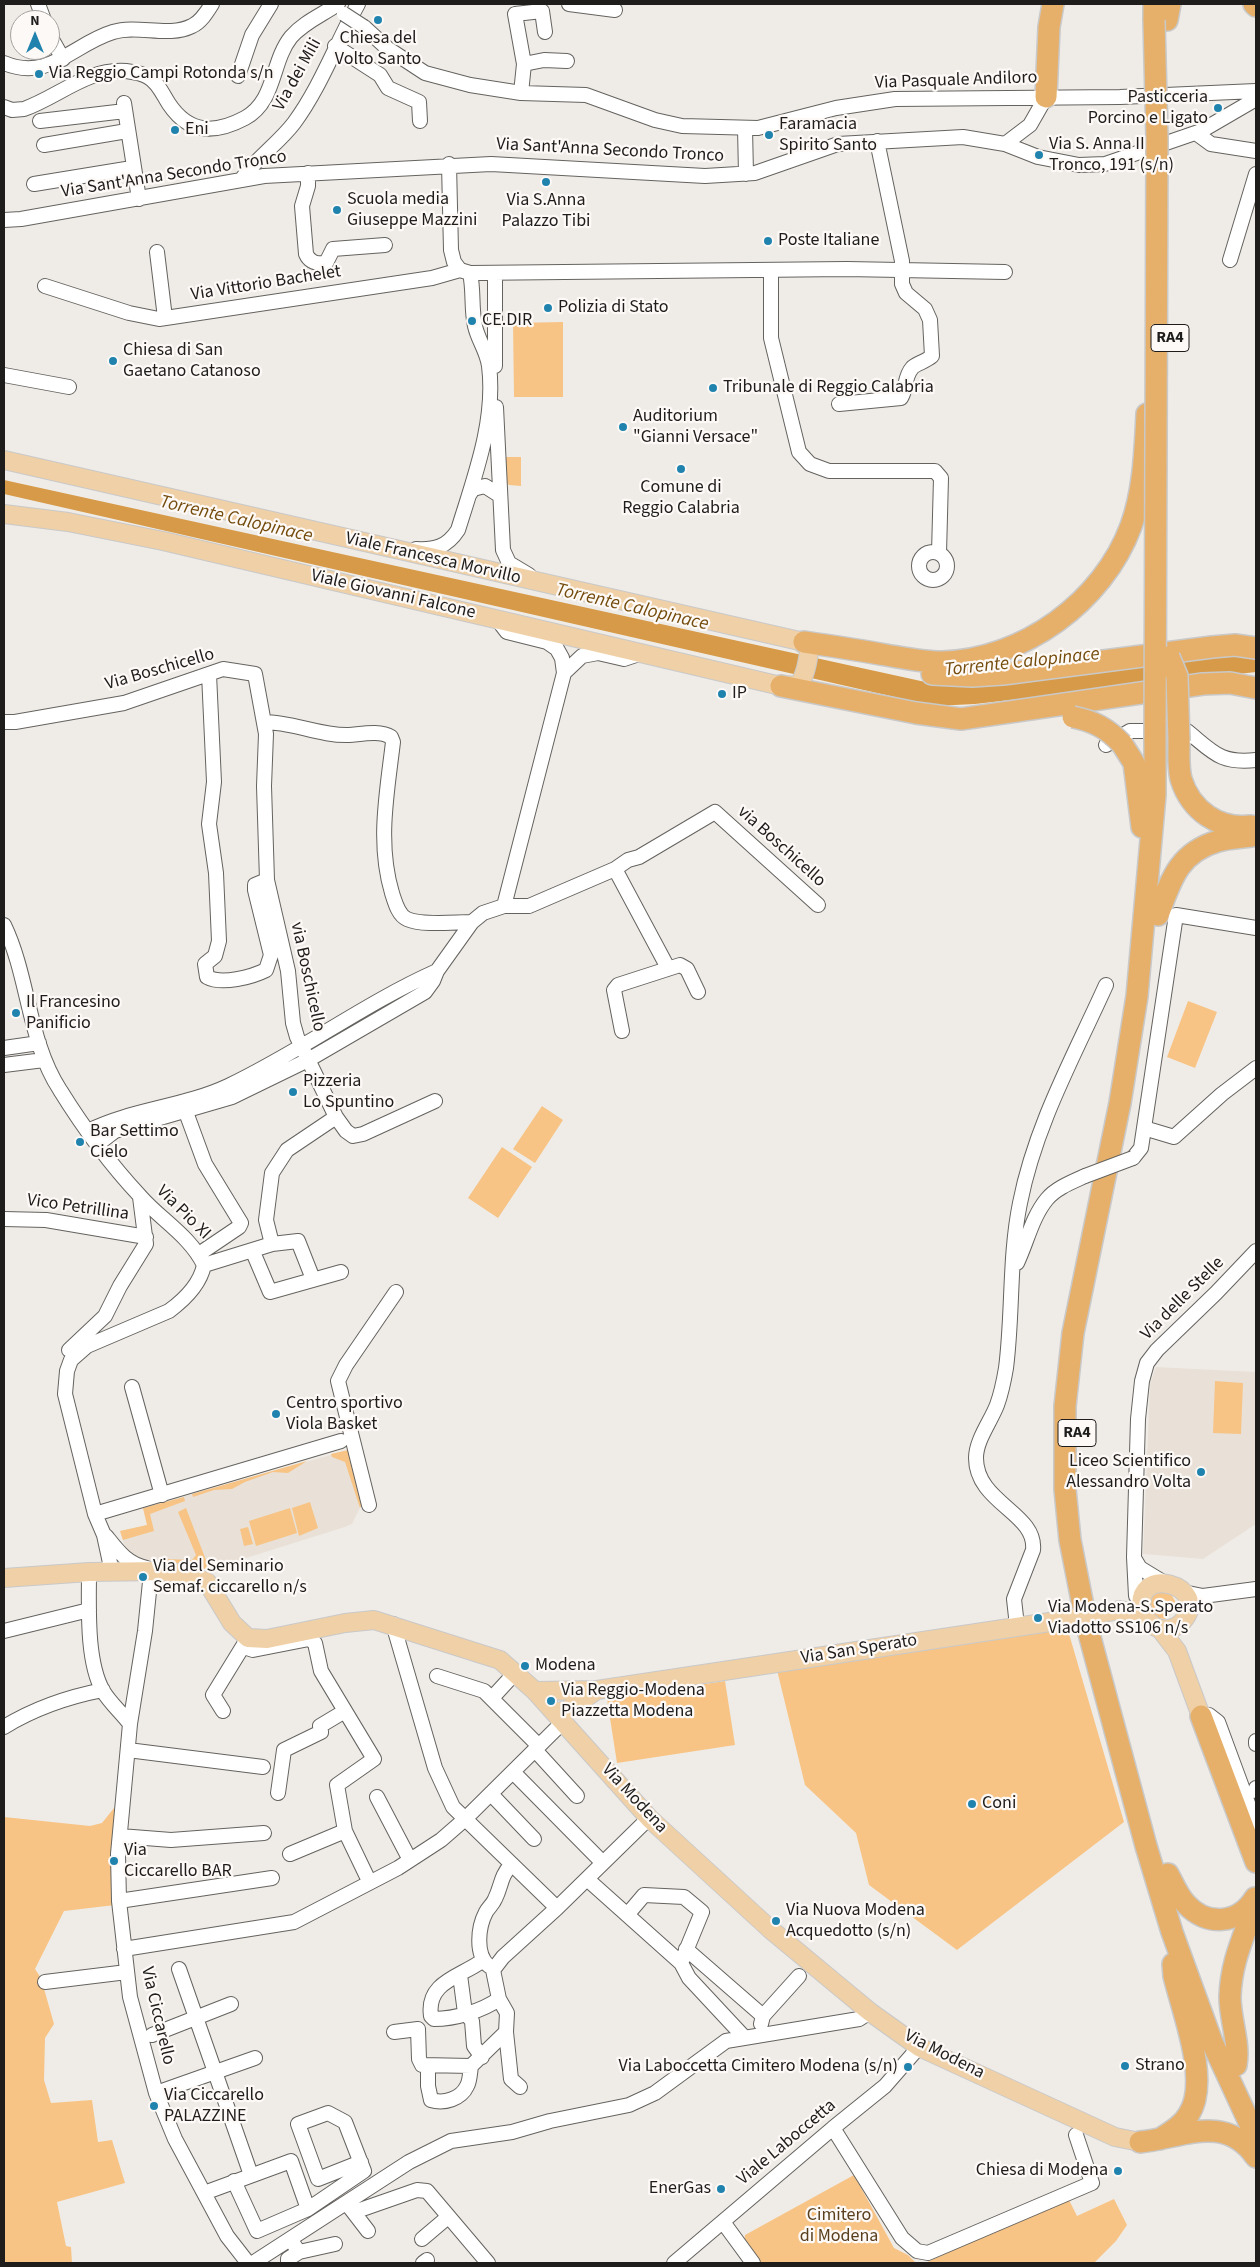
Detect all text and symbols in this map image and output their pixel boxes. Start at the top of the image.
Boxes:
north arrow [10,10,60,60]
text: N [30,11,40,31]
marker: Chiesa del Volto Santo [372,14,384,26]
place label: Chiesa del Volto Santo [335,28,421,70]
street label: Via dei Mili [269,35,327,115]
place label: Via Reggio Campi Rotonda s/n [49,63,274,85]
street label: Via Pasquale Andiloro [874,67,1038,95]
marker: Via Reggio Campi Rotonda s/n [33,68,45,80]
place label: Pasticceria Porcino e Ligato [1088,87,1208,130]
marker: Pasticceria Porcino e Ligato [1212,102,1224,114]
place label: Faramacia Spirito Santo [779,114,877,156]
place label: Eni [185,119,209,141]
marker: Eni [169,124,181,136]
marker: Faramacia Spirito Santo [763,129,775,141]
street label: Via Sant'Anna Secondo Tronco [496,134,724,168]
place label: Via S. Anna II Tronco, 191 (s/n) [1049,134,1174,176]
street label: Via Sant'Anna Secondo Tronco [60,146,288,204]
marker: Via S. Anna II Tronco, 191 (s/n) [1033,149,1045,161]
marker: Via S.Anna Palazzo Tibi [540,176,552,188]
place label: Scuola media Giuseppe Mazzini [347,189,477,232]
place label: Via S.Anna Palazzo Tibi [501,190,591,232]
marker: Scuola media Giuseppe Mazzini [331,204,343,216]
place label: Poste Italiane [778,230,879,252]
marker: Poste Italiane [762,235,774,247]
street label: Via Vittorio Bachelet [190,261,342,307]
place label: Polizia di Stato [558,297,669,319]
marker: Polizia di Stato [542,302,554,314]
place label: CE.DIR [482,310,532,332]
marker: CE.DIR [466,315,478,327]
road number: RA4 [1151,324,1189,352]
place label: Chiesa di San Gaetano Catanoso [123,340,261,382]
marker: Chiesa di San Gaetano Catanoso [107,355,119,367]
place label: Tribunale di Reggio Calabria [723,377,934,399]
marker: Tribunale di Reggio Calabria [707,382,719,394]
place label: Auditorium "Gianni Versace" [633,406,758,448]
marker: Auditorium "Gianni Versace" [617,421,629,433]
marker: Comune di Reggio Calabria [675,463,687,475]
place label: Comune di Reggio Calabria [622,477,740,520]
water label: Torrente Calopinace [157,491,315,549]
street label: Viale Francesca Morvillo [343,528,523,590]
street label: Viale Giovanni Falcone [309,566,477,624]
water label: Torrente Calopinace [553,579,711,637]
street label: Via Boschicello [103,644,217,696]
water label: Torrente Calopinace [943,644,1101,682]
place label: IP [732,683,747,705]
marker: IP [716,688,728,700]
street label: via Boschicello [732,802,830,892]
street label: via Boschicello [285,920,329,1034]
place label: Il Francesino Panificio [26,992,121,1034]
marker: Il Francesino Panificio [10,1007,22,1019]
place label: Pizzeria Lo Spuntino [303,1071,394,1114]
marker: Pizzeria Lo Spuntino [287,1086,299,1098]
place label: Bar Settimo Cielo [90,1121,179,1164]
marker: Bar Settimo Cielo [74,1136,86,1148]
street label: Via Pio XI [151,1181,215,1245]
street label: Vico Petrillina [26,1190,130,1226]
street label: Via delle Stelle [1137,1253,1229,1345]
place label: Centro sportivo Viola Basket [286,1393,403,1436]
marker: Centro sportivo Viola Basket [270,1408,282,1420]
road number: RA4 [1058,1420,1096,1446]
place label: Liceo Scientifico Alessandro Volta [1066,1451,1191,1494]
marker: Liceo Scientifico Alessandro Volta [1195,1466,1207,1478]
place label: Via del Seminario Semaf. ciccarello n/s [153,1556,307,1598]
marker: Via del Seminario Semaf. ciccarello n/s [137,1571,149,1583]
place label: Via Modena-S.Sperato Viadotto SS106 n/s [1048,1597,1213,1640]
marker: Via Modena-S.Sperato Viadotto SS106 n/s [1032,1612,1044,1624]
street label: Via San Sperato [799,1630,919,1670]
place label: Modena [535,1655,596,1677]
marker: Modena [519,1660,531,1672]
place label: Via Reggio-Modena Piazzetta Modena [561,1680,705,1722]
marker: Via Reggio-Modena Piazzetta Modena [545,1695,557,1707]
street label: Via Modena [596,1760,672,1838]
place label: Coni [982,1793,1016,1815]
marker: Coni [966,1798,978,1810]
place label: Via Ciccarello BAR [124,1840,232,1882]
marker: Via Ciccarello BAR [108,1855,120,1867]
place label: Via Nuova Modena Acquedotto (s/n) [786,1900,925,1942]
marker: Via Nuova Modena Acquedotto (s/n) [770,1915,782,1927]
street label: Via Ciccarello [135,1965,179,2067]
street label: Via Modena [900,2026,988,2084]
place label: Strano [1135,2055,1185,2077]
place label: Via Laboccetta Cimitero Modena (s/n) [618,2056,898,2078]
marker: Strano [1119,2060,1131,2072]
marker: Via Laboccetta Cimitero Modena (s/n) [902,2061,914,2073]
place label: Via Ciccarello PALAZZINE [164,2085,264,2128]
street label: Viale Laboccetta [733,2095,841,2191]
marker: Via Ciccarello PALAZZINE [148,2100,160,2112]
place label: Chiesa di Modena [976,2160,1108,2182]
marker: Chiesa di Modena [1112,2165,1124,2177]
place label: EnerGas [649,2178,711,2200]
marker: EnerGas [715,2183,727,2195]
park label: Cimitero di Modena [800,2205,878,2248]

